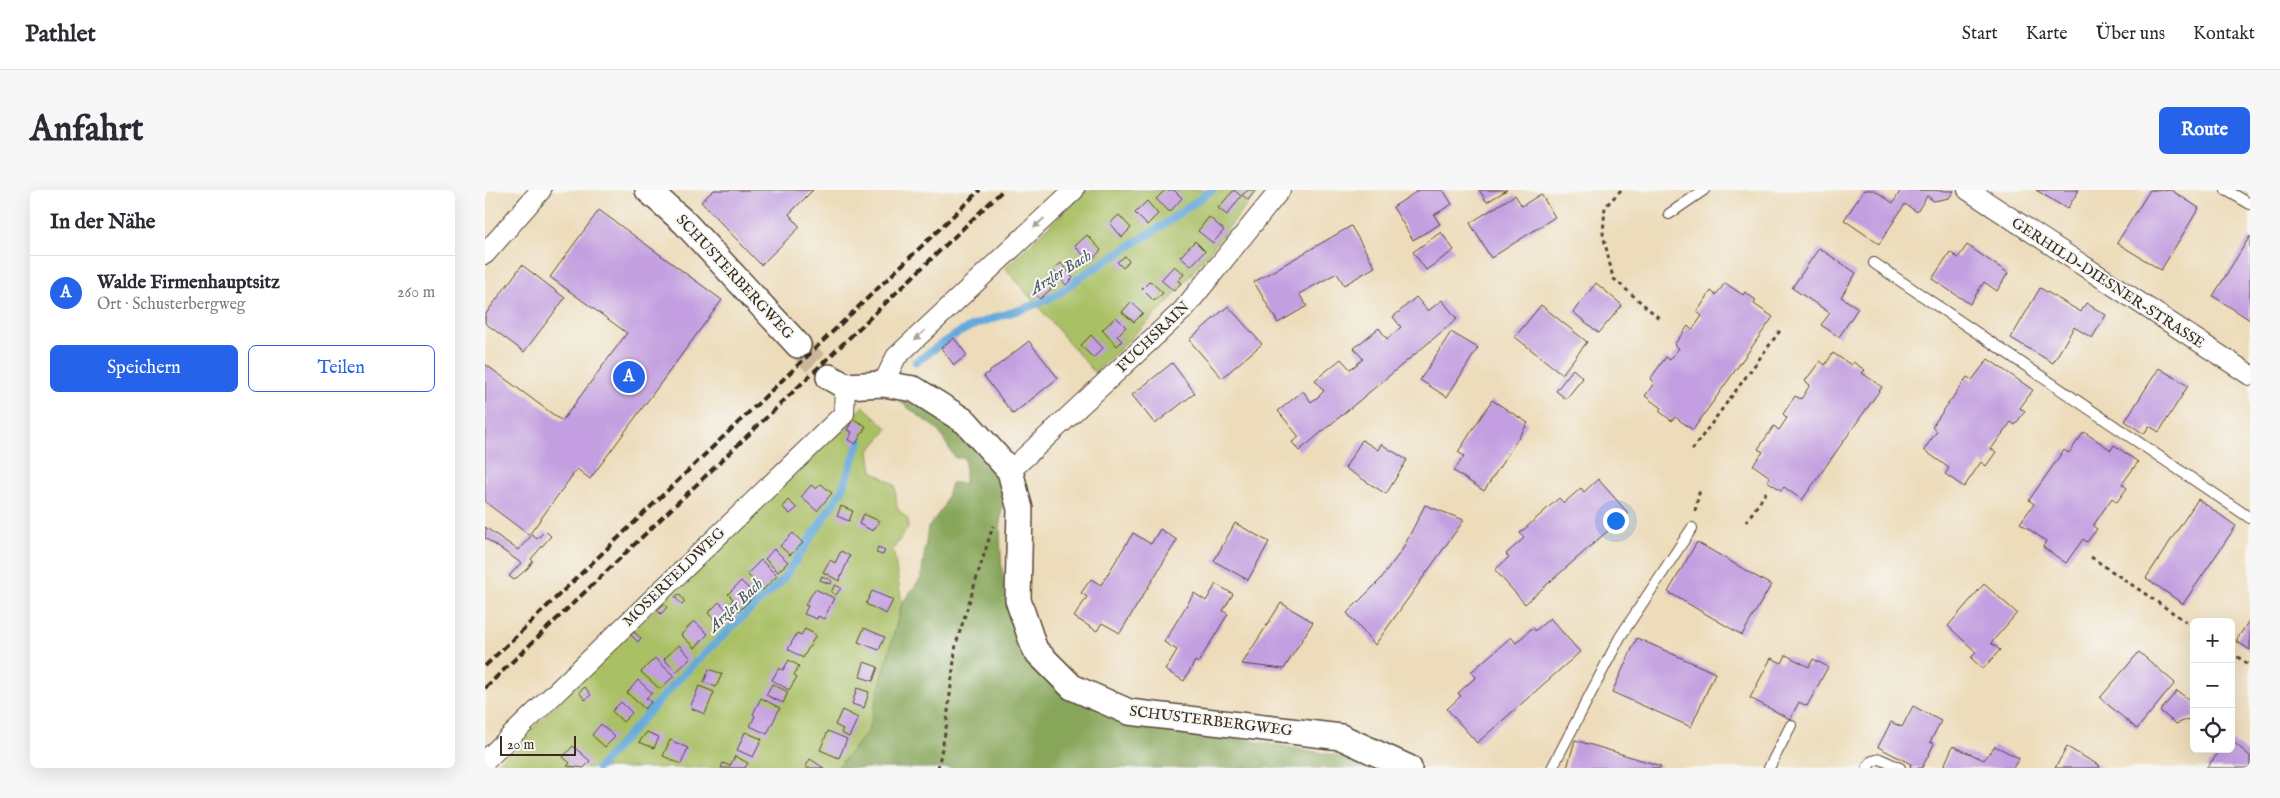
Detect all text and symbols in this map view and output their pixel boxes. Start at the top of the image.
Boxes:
text: Pathlet [25,19,96,50]
text: Start [1962,23,1998,46]
text: Karte [2026,23,2068,46]
text: Über uns [2096,23,2165,46]
text: Kontakt [2193,23,2255,46]
button: Route [2159,107,2250,154]
text: Anfahrt [30,108,144,153]
text: In der Nähe [50,209,156,236]
street label: SCHUSTERBERGWEG [672,211,798,344]
street label: GERHILD-DIESNER-STRASSE [2008,213,2208,353]
one-way arrow [1033,217,1045,229]
water label: Arzler Bach [1025,246,1096,301]
text: Walde Firmenhauptsitz [97,271,280,295]
text: A [61,283,71,303]
text: 260 m [397,283,435,303]
text: Ort · Schusterbergweg [97,295,245,315]
street label: FUCHSRAIN [1112,297,1194,377]
one-way arrow [915,329,927,341]
button: Speichern [50,345,238,392]
button: Teilen [248,345,435,392]
pin: A [613,358,645,396]
your location [1603,508,1629,534]
street label: MOSERFELDWEG [619,523,729,631]
water label: Arzler Bach [703,575,768,639]
map controls [2190,618,2235,753]
button: + [2190,618,2235,663]
button: − [2190,663,2235,708]
street label: SCHUSTERBERGWEG [1128,702,1294,740]
button: locate [2190,708,2235,753]
scale bar [500,733,576,756]
text: 20 m [507,736,534,754]

